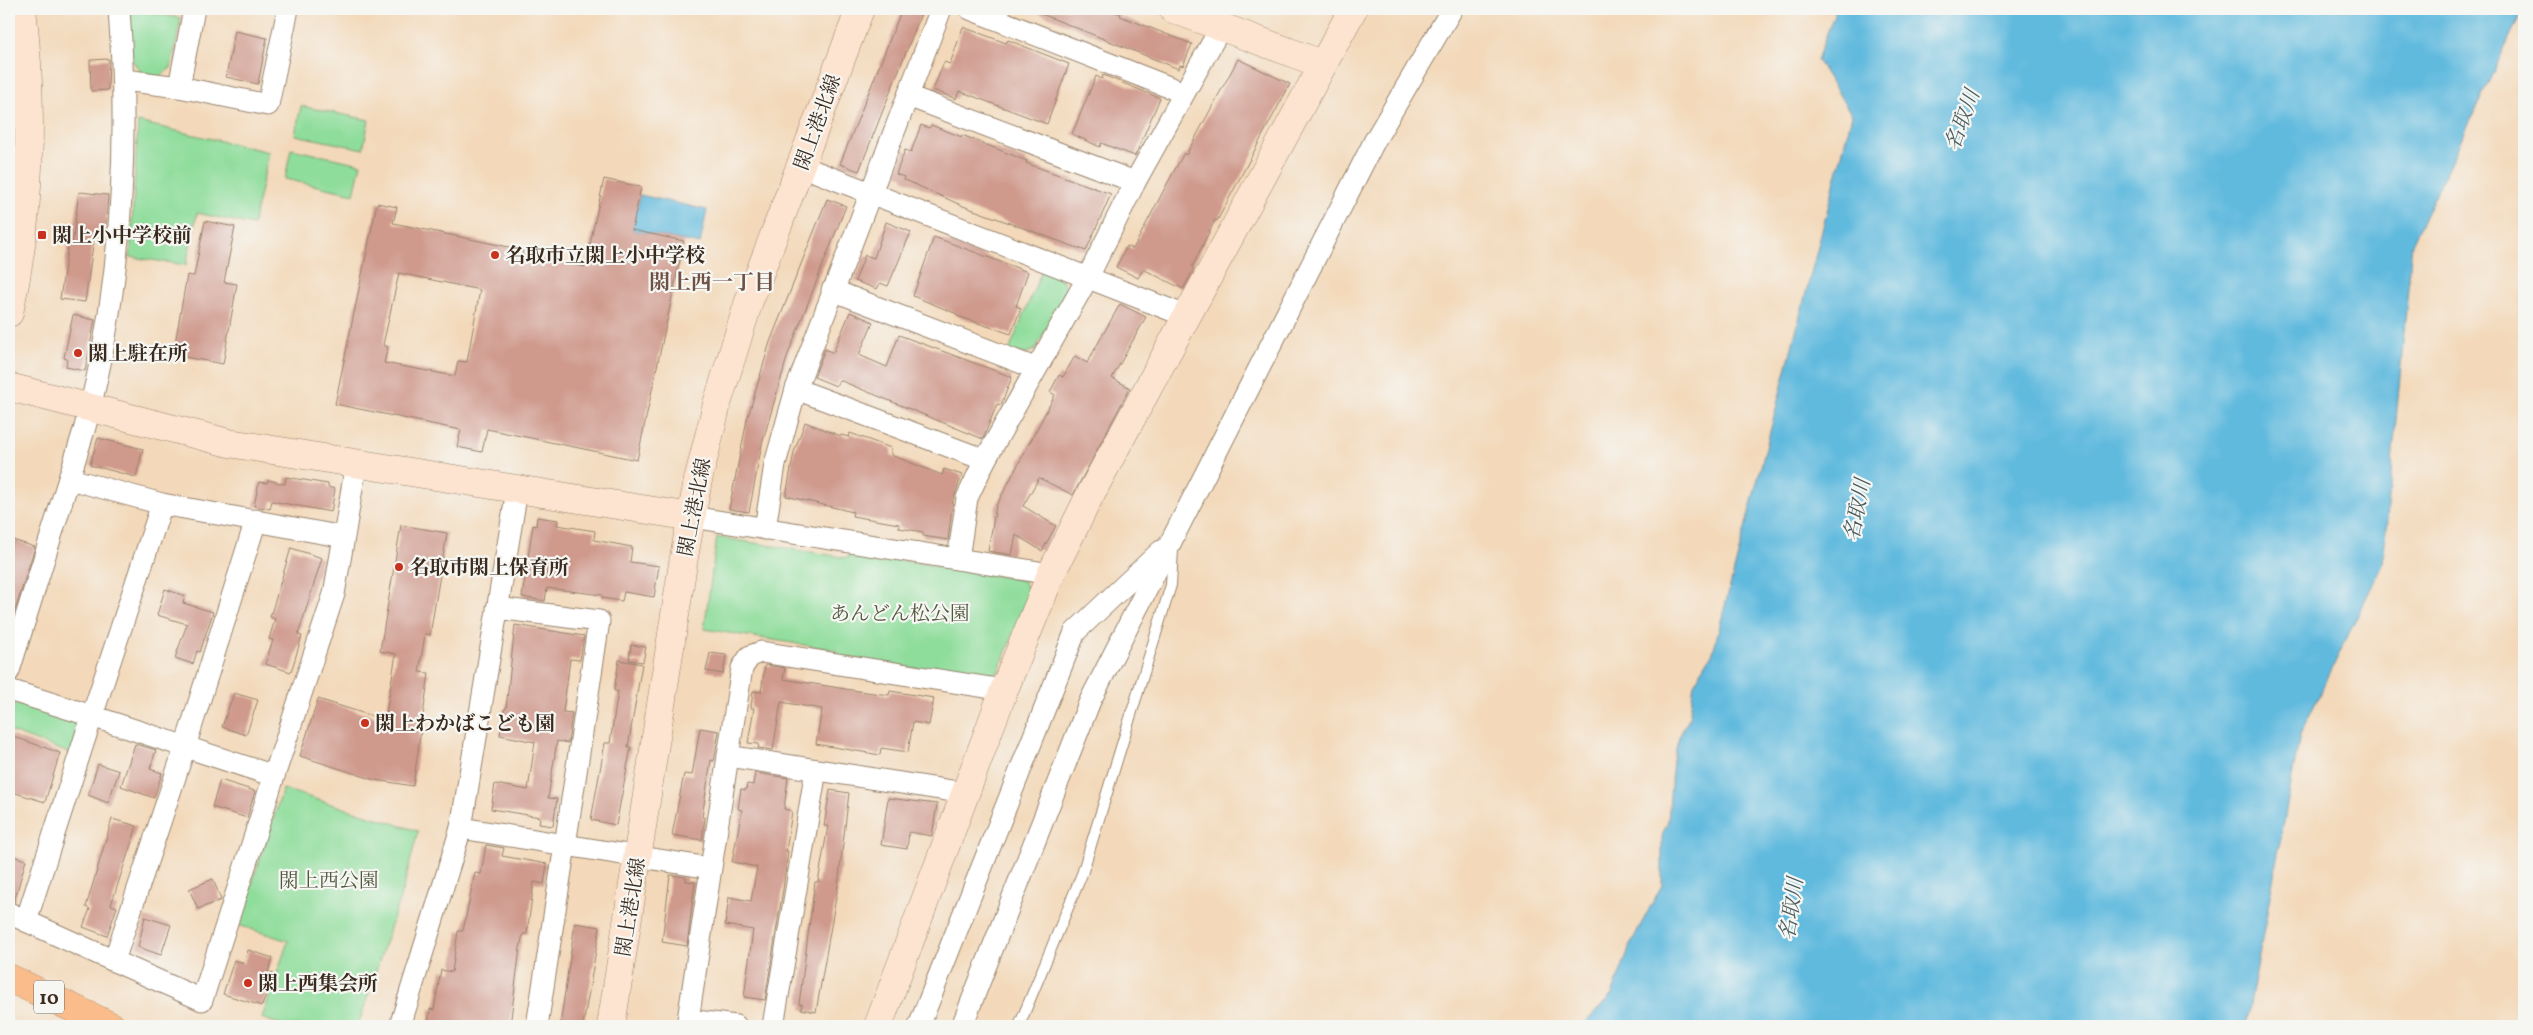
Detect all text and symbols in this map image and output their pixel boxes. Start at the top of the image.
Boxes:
street label: 閖上港北線 [789,71,849,174]
water label: 名取川 [1939,84,1988,155]
place label: 閖上小中学校前 [52,223,192,251]
marker: 閖上小中学校前 [36,229,48,241]
place label: 名取市立閖上小中学校 [505,243,705,271]
marker: 名取市立閖上小中学校 [489,249,501,261]
district label: 閖上西一丁目 [649,269,775,298]
place label: 閖上駐在所 [88,341,188,369]
marker: 閖上駐在所 [72,347,84,359]
street label: 閖上港北線 [673,456,719,559]
water label: 名取川 [1838,475,1879,544]
place label: 名取市閖上保育所 [409,555,569,583]
marker: 名取市閖上保育所 [393,561,405,573]
park label: あんどん松公園 [830,601,970,629]
place label: 閖上わかばこども園 [375,711,555,739]
marker: 閖上わかばこども園 [359,717,371,729]
street label: 閖上港北線 [610,856,654,959]
park label: 閖上西公園 [279,868,379,896]
water label: 名取川 [1774,874,1812,942]
place label: 閖上西集会所 [258,971,378,999]
marker: 閖上西集会所 [242,977,254,989]
road number: 10 [34,980,64,1014]

